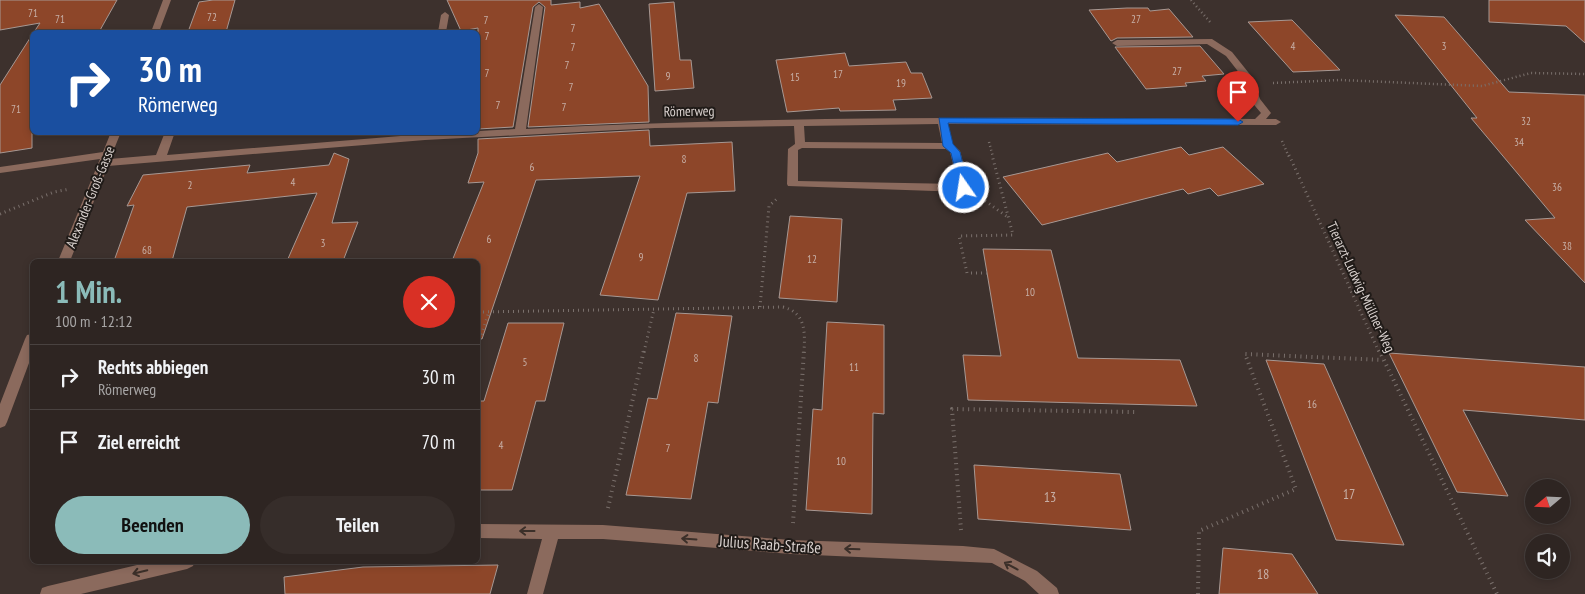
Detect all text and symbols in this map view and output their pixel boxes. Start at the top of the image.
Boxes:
house number: 71 [28,6,38,20]
house number: 72 [207,10,217,24]
house number: 71 [55,12,65,26]
house number: 27 [1131,12,1141,26]
house number: 7 [484,13,489,27]
house number: 7 [571,21,576,35]
house number: 7 [485,29,490,43]
house number: 4 [1291,39,1296,53]
house number: 3 [1442,39,1447,53]
house number: 7 [571,40,576,54]
text: 30 m [138,46,202,92]
icon: right [55,50,120,115]
house number: 7 [565,58,570,72]
house number: 27 [1172,64,1182,78]
house number: 7 [485,66,490,80]
house number: 17 [833,67,843,81]
house number: 9 [666,69,671,83]
house number: 15 [790,70,800,84]
pin [1217,71,1259,122]
house number: 19 [896,76,906,90]
icon: arrive [1224,78,1252,106]
house number: 7 [569,80,574,94]
text: Römerweg [138,90,218,118]
house number: 7 [496,98,501,112]
house number: 7 [562,100,567,114]
house number: 71 [11,102,21,116]
street label: Römerweg [663,102,715,120]
house number: 32 [1521,114,1531,128]
house number: 34 [1514,135,1524,149]
street label: Alexander-Groß-Gasse [61,143,119,250]
house number: 8 [682,152,687,166]
house number: 6 [530,160,535,174]
position arrow [937,161,989,213]
house number: 4 [291,175,296,189]
house number: 2 [188,178,193,192]
house number: 36 [1552,180,1562,194]
street label: Tierarzt-Ludwig-Müllner-Weg [1323,219,1399,355]
house number: 6 [487,232,492,246]
house number: 3 [321,236,326,250]
house number: 38 [1562,239,1572,253]
house number: 68 [142,243,152,257]
house number: 9 [639,250,644,264]
house number: 12 [807,252,817,266]
text: 1 Min. [55,272,122,311]
button: close [403,276,455,328]
house number: 10 [1025,285,1035,299]
text: 100 m · 12:12 [55,311,133,331]
house number: 8 [694,351,699,365]
text: Rechts abbiegen [98,355,208,379]
house number: 5 [523,355,528,369]
house number: 11 [849,360,859,374]
icon: right [55,363,83,391]
text: 30 m [422,365,455,389]
text: Römerweg [98,379,156,399]
house number: 16 [1307,397,1317,411]
icon: arrive [55,428,83,456]
text: Ziel erreicht [98,430,180,454]
text: 70 m [422,430,455,454]
house number: 4 [499,438,504,452]
house number: 7 [666,441,671,455]
house number: 10 [836,454,846,468]
north arrow [1525,479,1570,524]
map controls [1525,479,1570,579]
house number: 17 [1343,485,1355,503]
house number: 13 [1044,488,1056,506]
button: Beenden [55,496,250,554]
button: Teilen [260,496,455,554]
one-way arrow [519,526,536,536]
street label: Julius Raab-Straße [717,530,822,558]
one-way arrow [682,534,698,544]
button: sound [1525,534,1570,579]
one-way arrow [844,544,860,553]
one-way arrow [1004,561,1019,571]
house number: 18 [1257,565,1269,583]
one-way arrow [132,568,148,577]

